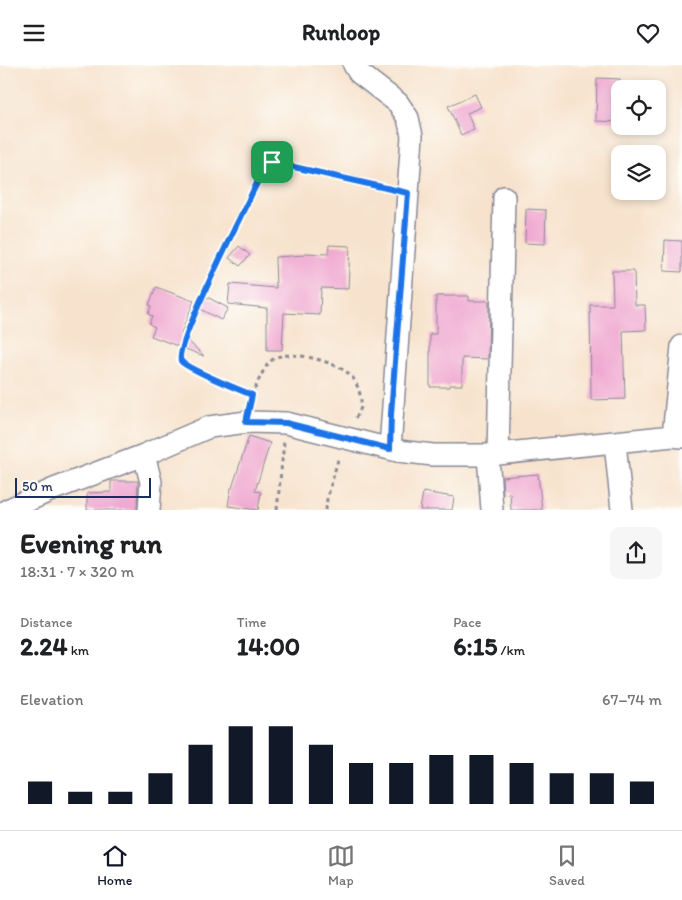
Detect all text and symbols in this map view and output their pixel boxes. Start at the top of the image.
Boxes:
icon: menu [20,19,48,47]
text: Runloop [302,19,380,46]
icon: heart [634,19,662,47]
map controls [611,80,666,200]
button: locate [611,80,666,135]
pin [251,141,293,183]
button: layers [611,145,666,200]
icon: arrive [258,148,286,176]
scale bar [15,475,151,498]
text: 50 m [22,478,53,495]
text: Evening run [20,526,162,560]
button: share [610,527,662,579]
text: 18:31 · 7 × 320 m [20,562,134,581]
text: Distance [20,614,72,631]
text: Time [237,614,267,631]
text: Pace [453,614,481,631]
text: 2.24 [20,631,67,661]
text: 14:00 [237,631,300,661]
text: 6:15 [453,631,497,661]
text: km [67,642,89,659]
text: /km [497,642,525,659]
text: Elevation [20,690,84,709]
text: 67–74 m [602,690,662,709]
tab: Home [97,842,132,889]
tab: Map [327,842,355,889]
tab: Saved [549,842,585,889]

